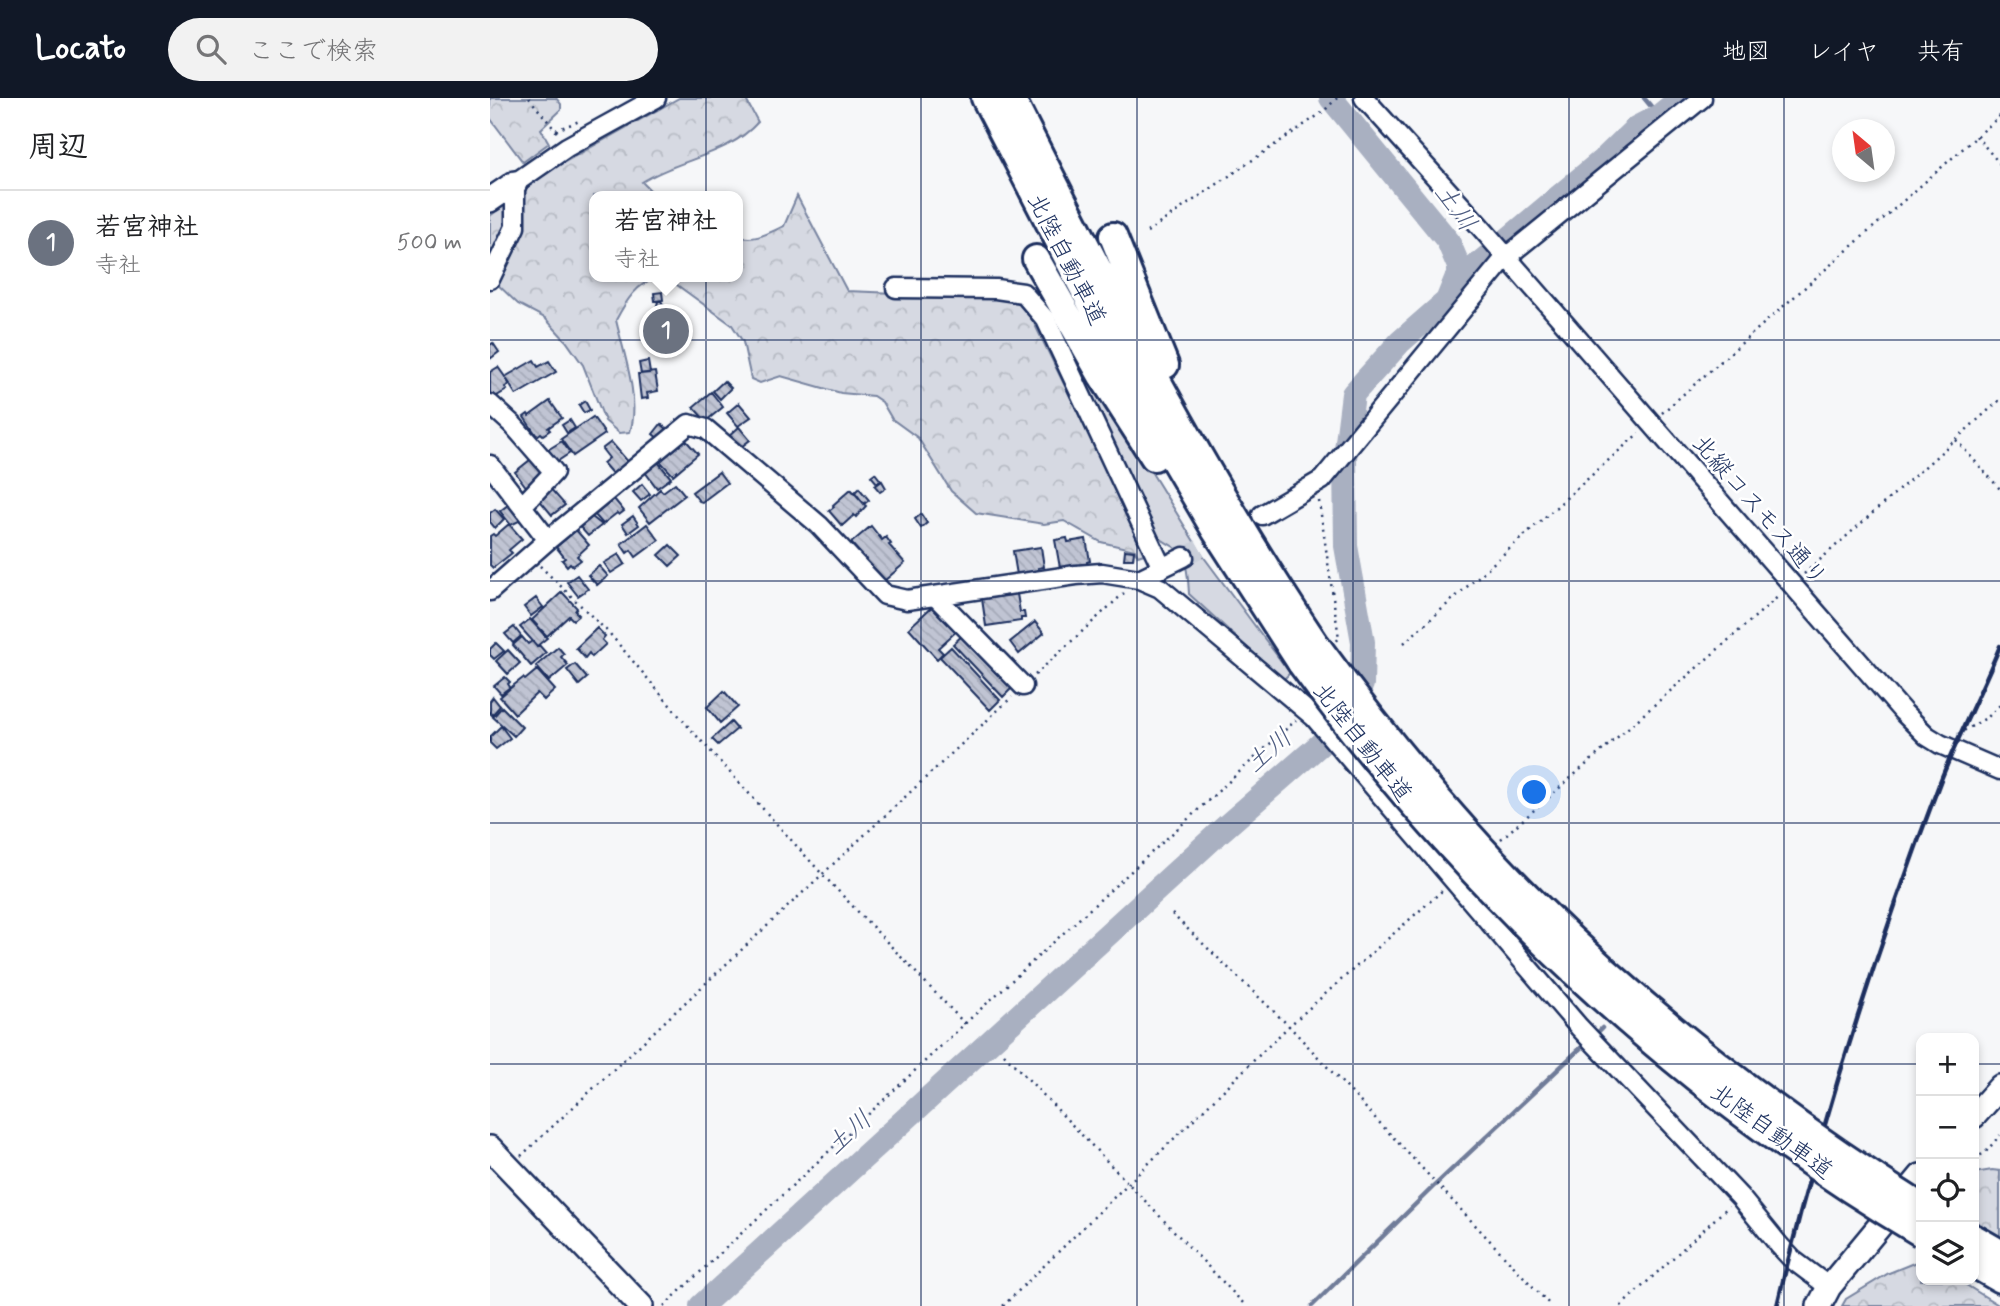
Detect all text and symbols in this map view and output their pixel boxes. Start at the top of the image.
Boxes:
search box [168,18,658,81]
text: Locato [35,27,126,71]
icon: search [192,30,230,68]
text: ここで検索 [248,35,378,69]
text: 地図 [1722,37,1770,68]
text: レイヤ [1808,37,1879,68]
text: 共有 [1917,37,1965,68]
north arrow [1832,119,1895,182]
text: 周辺 [28,128,88,167]
water label: 土川 [1425,177,1483,239]
street label: 北陸自動車道 [1019,188,1112,331]
popup [589,191,743,282]
text: 若宮神社 [614,205,718,239]
text: 若宮神社 [95,211,199,245]
text: 1 [46,228,56,258]
text: 500 m [397,228,462,258]
text: 寺社 [614,245,660,275]
text: 寺社 [95,251,141,281]
pin: 1 [643,305,689,357]
street label: 北縦コスモス通り [1685,429,1833,593]
street label: 北陸自動車道 [1305,677,1418,809]
water label: 土川 [1239,722,1300,781]
your location [1517,775,1551,809]
map controls [1916,1033,1979,1285]
button: + [1916,1033,1979,1096]
street label: 北陸自動車道 [1704,1077,1838,1187]
button: − [1916,1096,1979,1159]
water label: 土川 [819,1103,880,1164]
button: locate [1916,1159,1979,1222]
button: layers [1916,1222,1979,1285]

